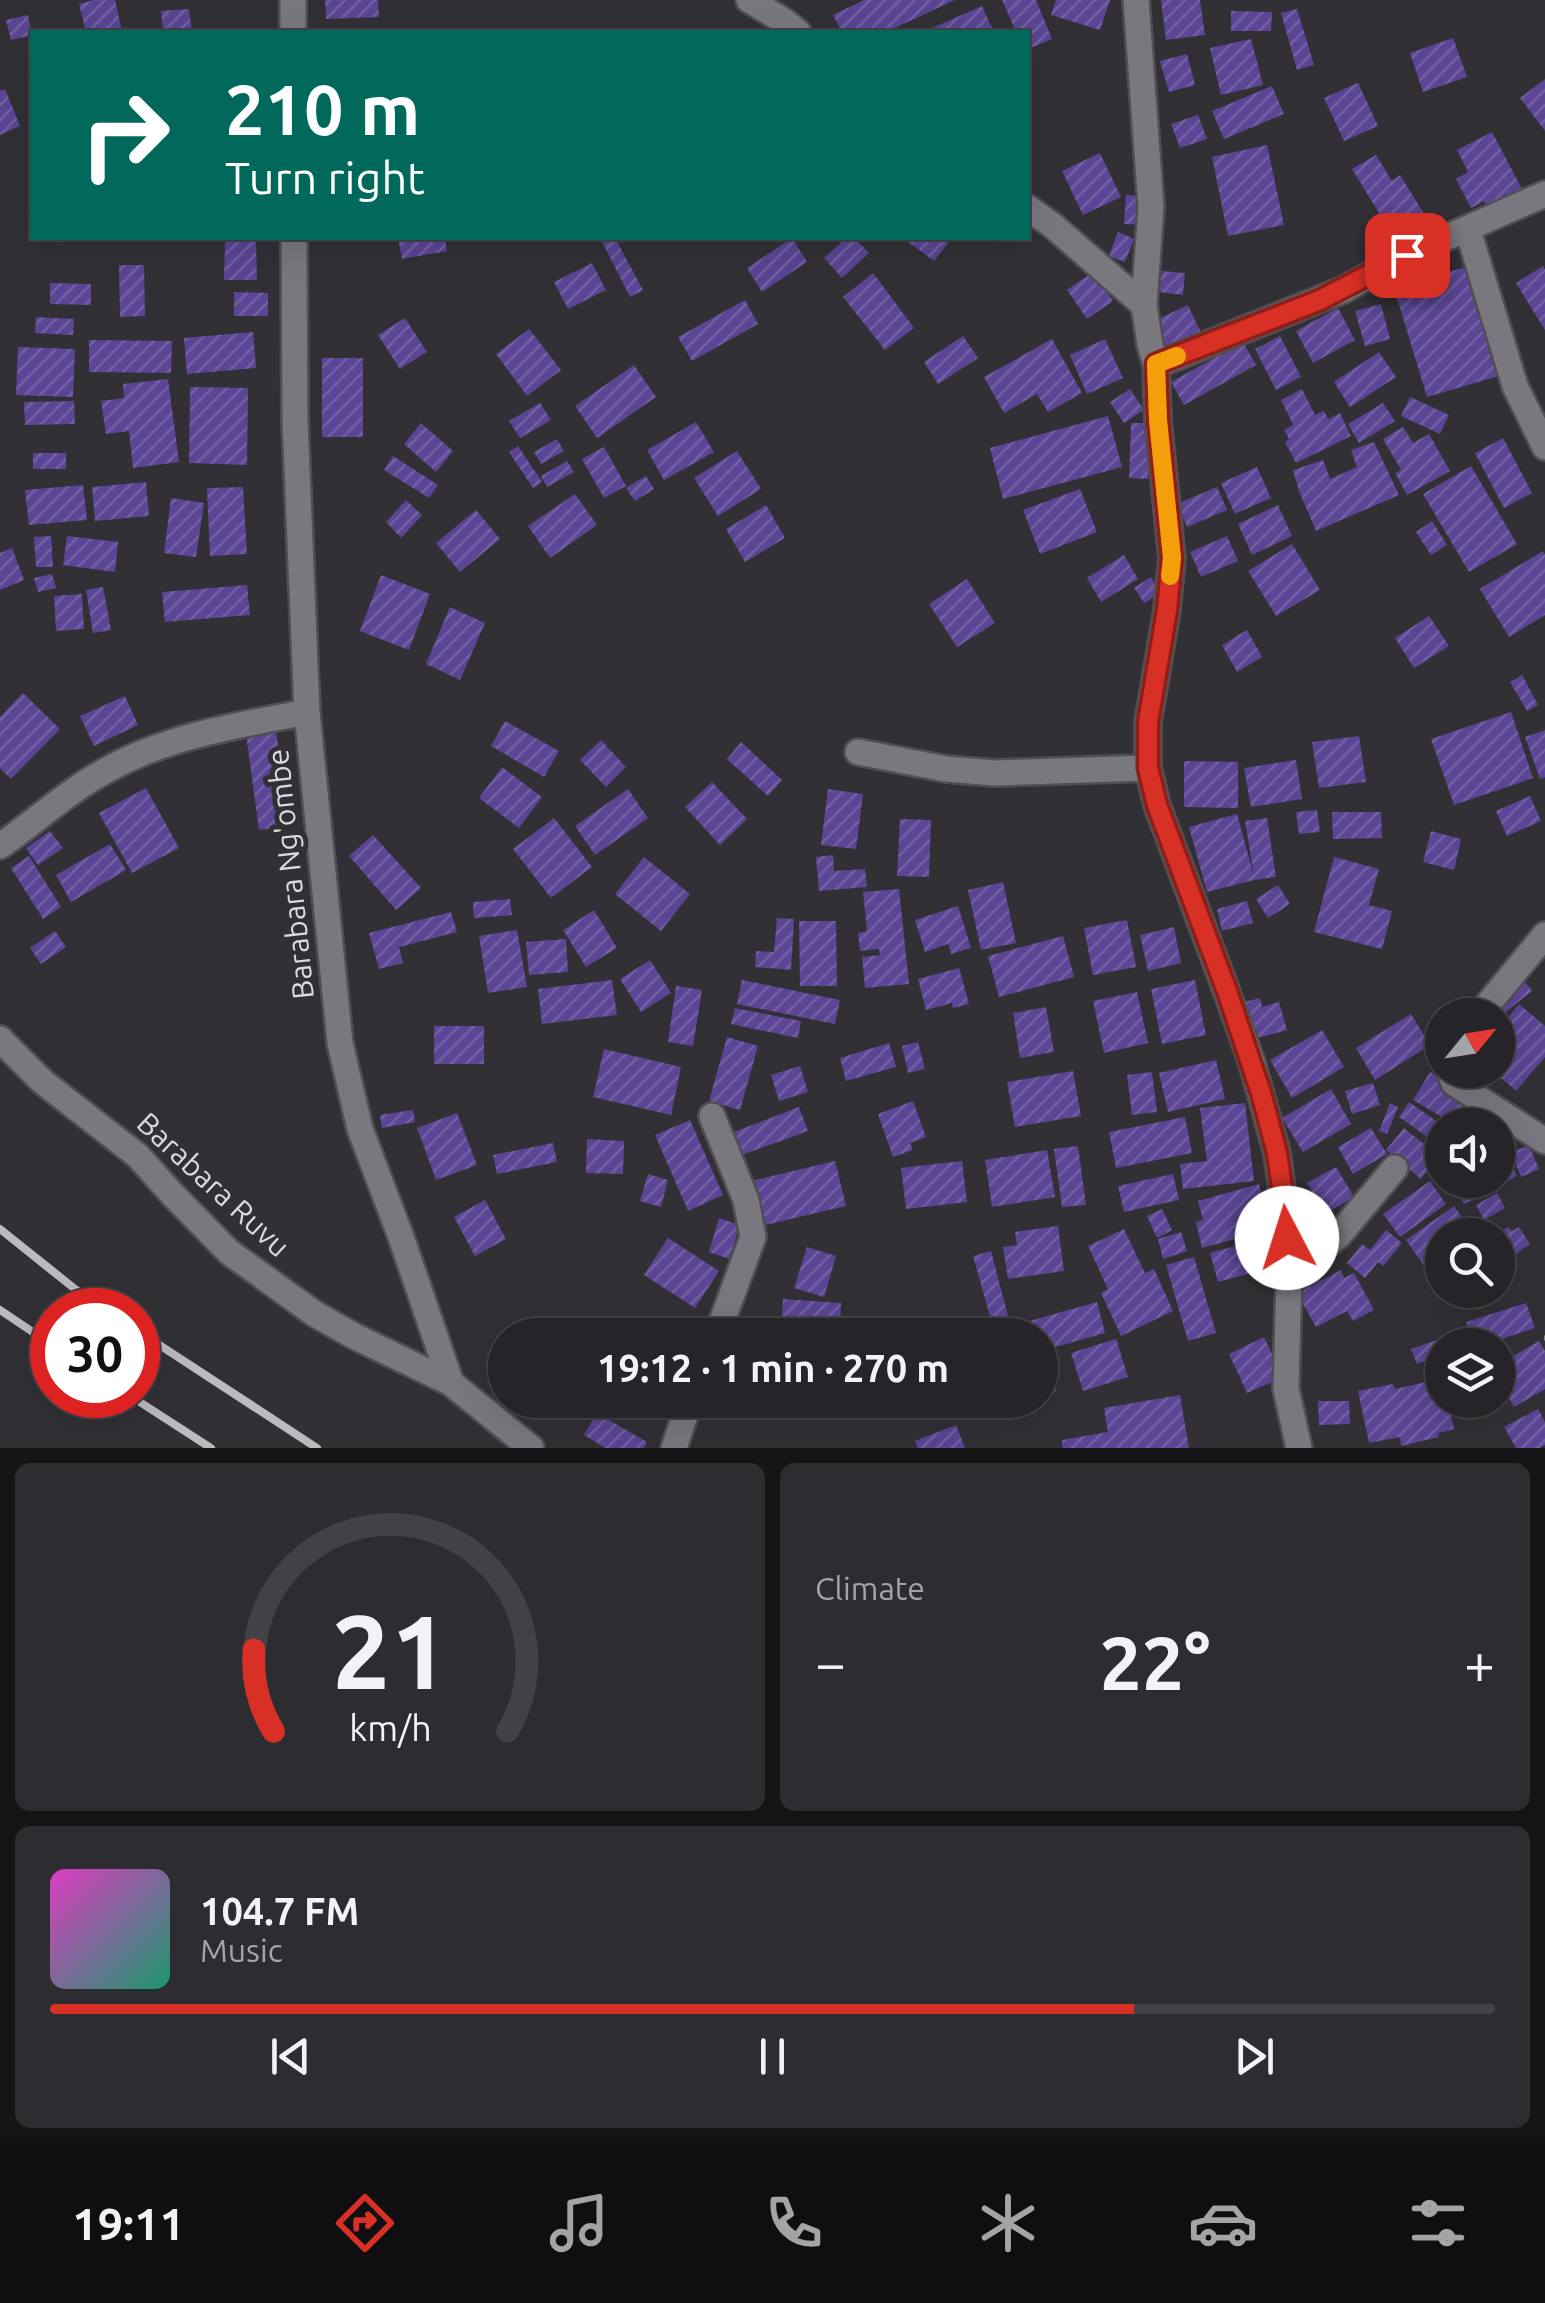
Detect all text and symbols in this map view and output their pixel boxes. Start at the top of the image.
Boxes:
icon: right [60,70,190,200]
text: 210 m [225,70,420,148]
text: Turn right [225,152,425,203]
pin [1365,213,1450,298]
icon: arrive [1380,228,1435,283]
street label: Barabara Ng'ombe [260,747,320,1001]
north arrow [1425,998,1515,1088]
map controls [1425,998,1515,1418]
street label: Barabara Ruvu [131,1105,297,1263]
button: sound [1425,1108,1515,1198]
position arrow [1235,1186,1339,1290]
button: search [1425,1218,1515,1308]
speed limit sign: 30 [30,1288,160,1418]
button: layers [1425,1328,1515,1418]
text: 19:12 · 1 min · 270 m [597,1347,949,1389]
text: Climate [815,1570,925,1606]
text: 21 [331,1592,449,1709]
text: 22° [1099,1620,1211,1704]
text: − [815,1632,846,1693]
text: + [1464,1632,1495,1693]
text: km/h [349,1708,431,1748]
text: 104.7 FM [200,1890,359,1932]
text: Music [200,1932,283,1968]
icon: previous [263,2029,318,2084]
icon: pause [745,2029,800,2084]
icon: next [1227,2029,1282,2084]
icon: directions [330,2188,400,2258]
icon: music [544,2188,614,2258]
icon: phone [759,2188,829,2258]
icon: climate [973,2188,1043,2258]
icon: car [1188,2188,1258,2258]
icon: filters [1403,2188,1473,2258]
text: 19:11 [72,2198,185,2249]

